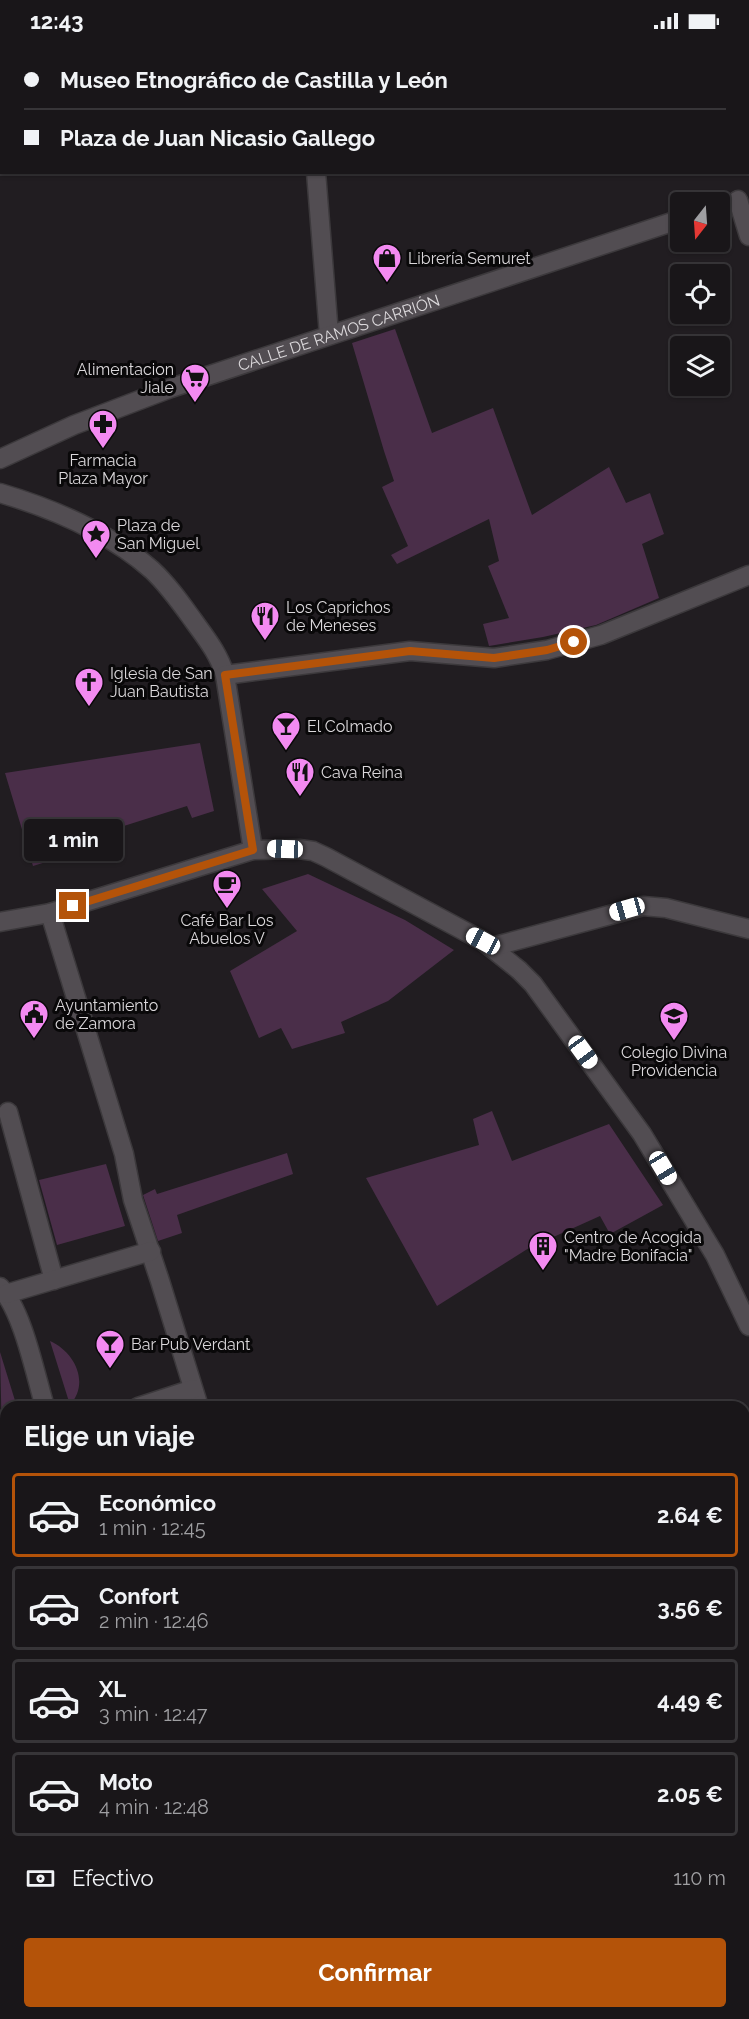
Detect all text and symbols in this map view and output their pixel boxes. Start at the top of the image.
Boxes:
text: 12:43 [30,8,84,34]
text: Museo Etnográfico de Castilla y León [60,67,448,93]
text: Plaza de Juan Nicasio Gallego [60,125,375,151]
north arrow [670,192,730,252]
map controls [670,192,730,396]
shop icon: Librería Semuret [371,242,403,284]
place label: Librería Semuret [408,249,531,268]
button: locate [670,264,730,324]
street label: CALLE DE RAMOS CARRIÓN [236,291,442,375]
button: layers [670,336,730,396]
place label: Alimentacion Jiale [77,360,174,397]
supermarket icon: Alimentacion Jiale [179,362,211,404]
pharmacy icon: Farmacia Plaza Mayor [87,408,119,450]
place label: Farmacia Plaza Mayor [58,451,148,488]
place label: Plaza de San Miguel [117,516,200,553]
place icon: Plaza de San Miguel [80,518,112,560]
place label: Los Caprichos de Meneses [286,598,391,635]
restaurant icon: Los Caprichos de Meneses [249,600,281,642]
route start [560,628,587,655]
place label: Iglesia de San Juan Bautista [110,664,213,701]
church icon: Iglesia de San Juan Bautista [73,666,105,708]
bar icon: El Colmado [270,710,302,752]
place label: El Colmado [307,717,392,736]
restaurant icon: Cava Reina [284,756,316,798]
place label: Cava Reina [321,763,403,782]
callout: 1 min [23,819,122,861]
text: 1 min [48,828,99,852]
car [267,839,303,859]
cafe icon: Café Bar Los Abuelos V [211,868,243,910]
route end [59,892,86,919]
car [607,895,647,923]
place label: Café Bar Los Abuelos V [180,911,274,948]
car [463,925,503,957]
place label: Ayuntamiento de Zamora [55,996,158,1033]
public building icon: Ayuntamiento de Zamora [18,998,50,1040]
school or university icon: Colegio Divina Providencia [658,1000,690,1042]
car [565,1032,601,1072]
place label: Colegio Divina Providencia [621,1043,727,1080]
car [646,1148,680,1188]
place label: Centro de Acogida "Madre Bonifacia" [564,1228,702,1265]
building icon: Centro de Acogida "Madre Bonifacia" [527,1230,559,1272]
bar icon: Bar Pub Verdant [94,1328,126,1370]
place label: Bar Pub Verdant [131,1335,251,1354]
text: Elige un viaje [24,1421,195,1452]
icon: car [27,1488,81,1542]
text: Económico [99,1490,216,1516]
text: 2.64 € [657,1502,723,1528]
text: 1 min · 12:45 [99,1516,206,1540]
icon: car [27,1581,81,1635]
text: Confort [99,1583,179,1609]
text: 3.56 € [657,1595,723,1621]
text: 2 min · 12:46 [99,1609,209,1633]
icon: car [27,1674,81,1728]
text: XL [99,1676,126,1702]
text: 4.49 € [657,1688,723,1714]
text: 3 min · 12:47 [99,1702,207,1726]
icon: car [27,1767,81,1821]
text: Moto [99,1769,153,1795]
text: 2.05 € [657,1781,723,1807]
text: 4 min · 12:48 [99,1795,209,1819]
icon: cash [24,1862,57,1895]
text: Efectivo [72,1865,154,1891]
text: 110 m [673,1866,726,1890]
button: Confirmar [24,1938,726,2007]

